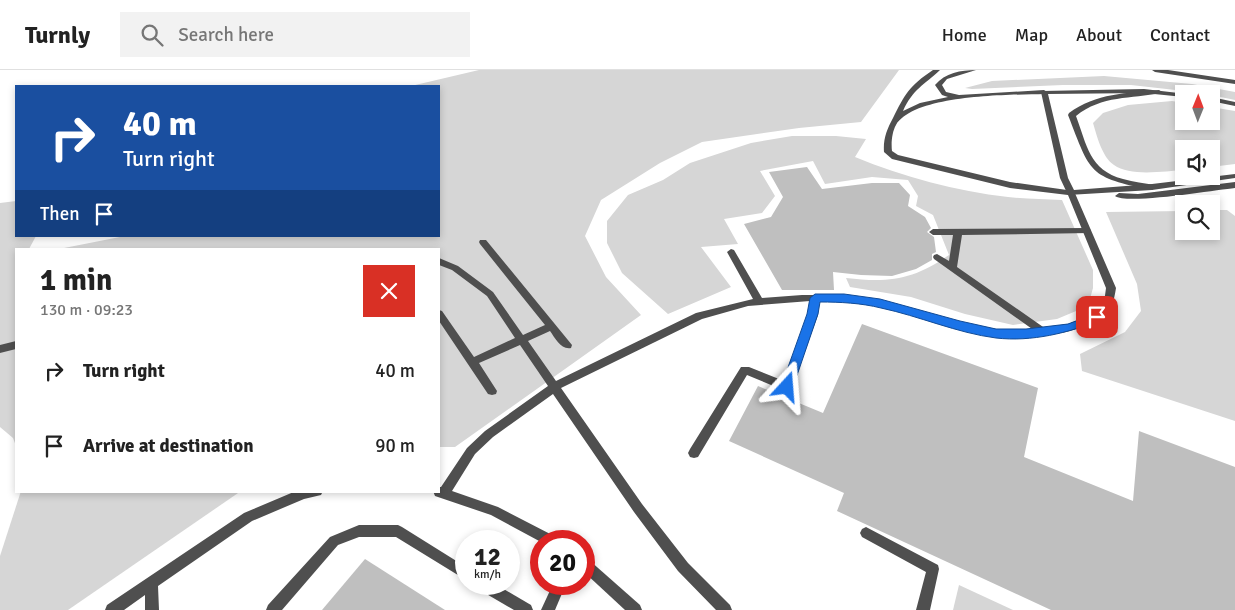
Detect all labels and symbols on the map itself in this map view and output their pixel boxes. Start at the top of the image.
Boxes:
north arrow [1175,85,1220,130]
pin [1076,296,1118,338]
position arrow [760,360,812,412]
speed limit sign: 20 [530,530,595,595]

